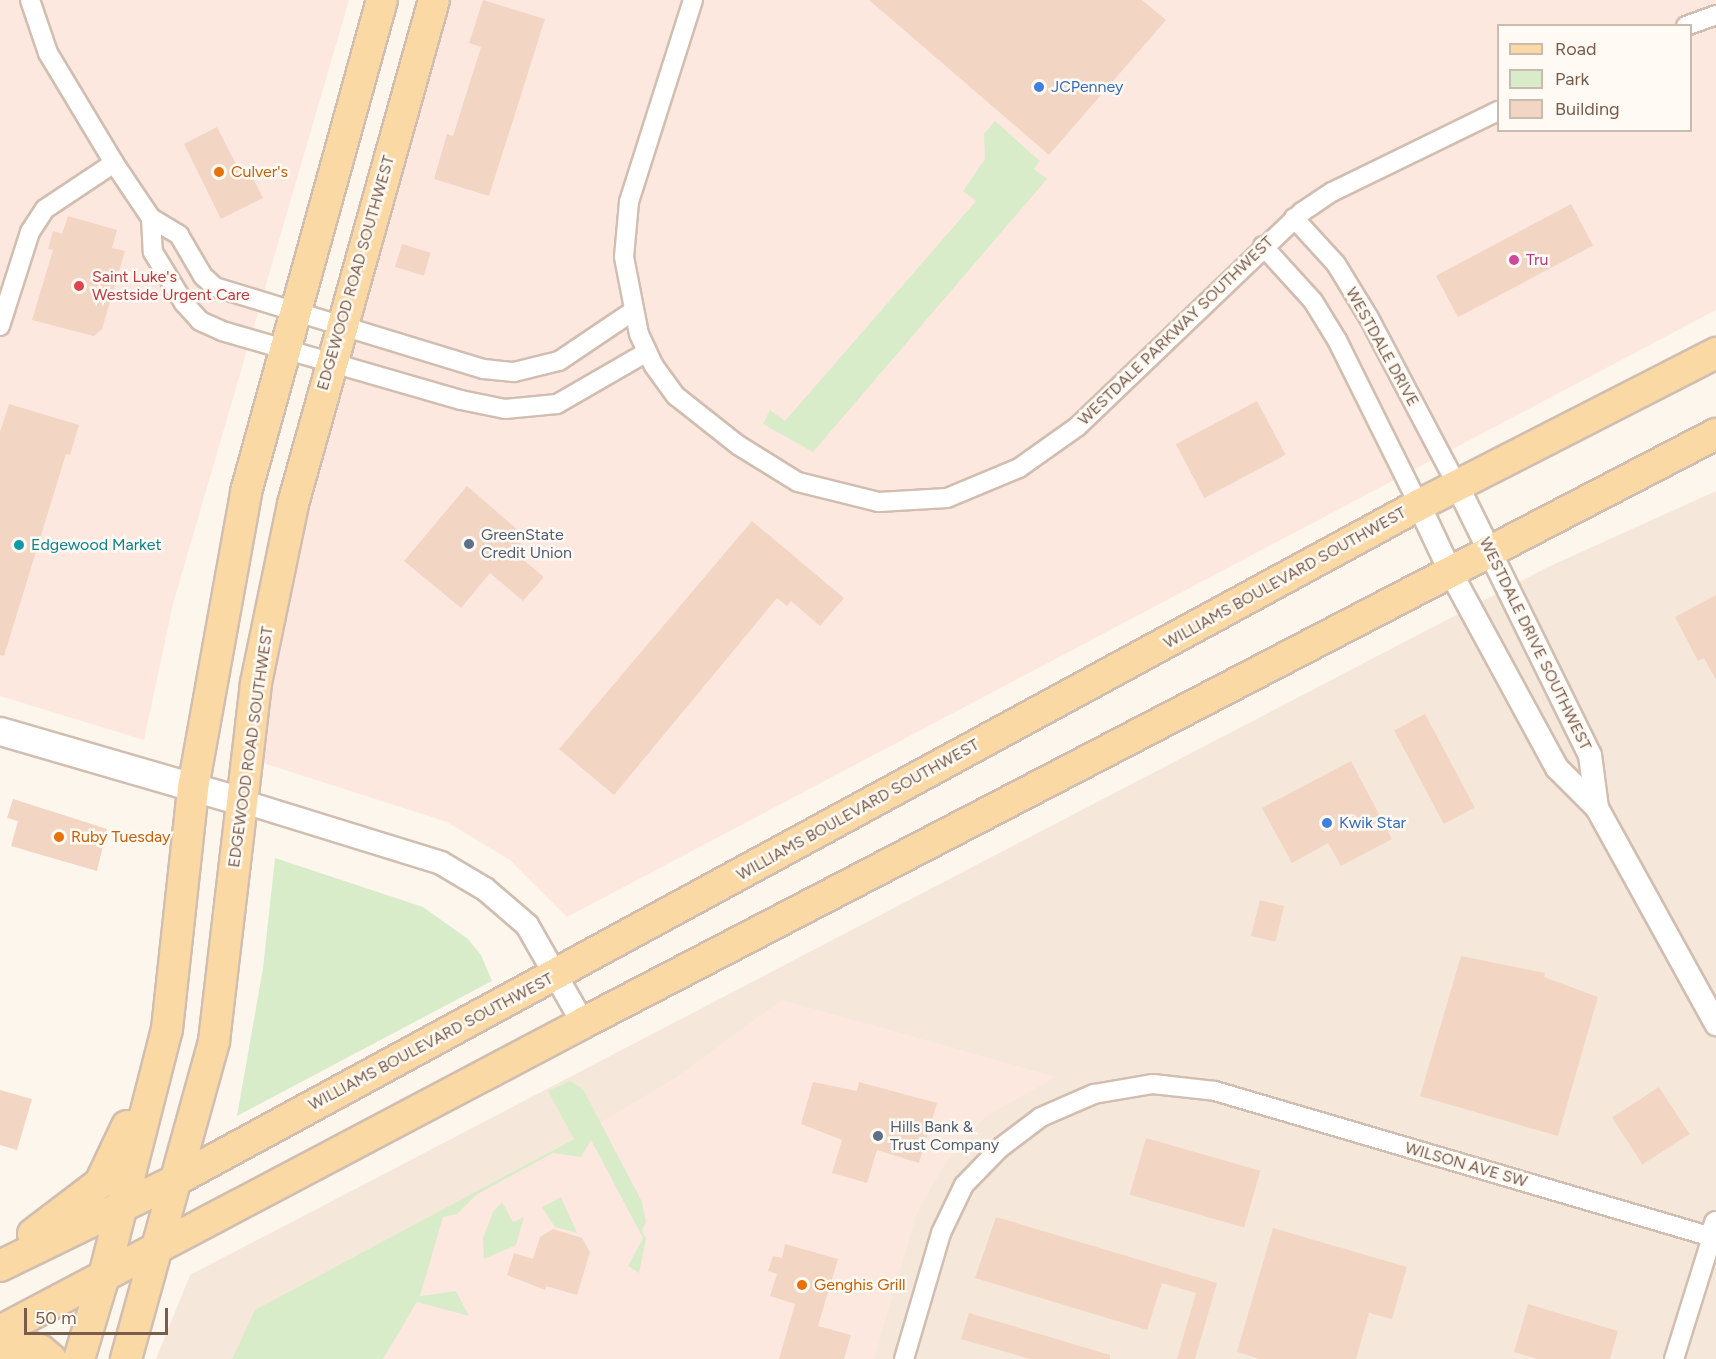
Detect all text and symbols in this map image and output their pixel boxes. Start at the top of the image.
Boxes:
legend [1497,24,1692,132]
text: Road [1555,38,1596,60]
text: Park [1555,68,1589,90]
place label: JCPenney [1051,77,1123,97]
marker: JCPenney [1032,80,1046,94]
text: Building [1555,98,1620,120]
street label: EDGEWOOD ROAD SOUTHWEST [313,153,399,393]
place label: Culver's [231,162,288,182]
marker: Culver's [212,165,226,179]
street label: WESTDALE PARKWAY SOUTHWEST [1074,232,1278,430]
place label: Tru [1526,250,1548,270]
marker: Tru [1507,253,1521,267]
place label: Saint Luke's Westside Urgent Care [92,267,250,305]
marker: Saint Luke's Westside Urgent Care [70,277,88,295]
street label: WESTDALE DRIVE [1341,284,1423,410]
street label: WILLIAMS BOULEVARD SOUTHWEST [1160,503,1410,653]
place label: GreenState Credit Union [481,525,572,563]
street label: WESTDALE DRIVE SOUTHWEST [1475,534,1595,754]
place label: Edgewood Market [31,535,161,555]
marker: GreenState Credit Union [462,537,476,551]
marker: Edgewood Market [12,538,26,552]
street label: EDGEWOOD ROAD SOUTHWEST [225,625,277,869]
street label: WILLIAMS BOULEVARD SOUTHWEST [733,735,983,885]
place label: Kwik Star [1339,813,1406,833]
marker: Kwik Star [1320,816,1334,830]
place label: Ruby Tuesday [71,827,171,847]
marker: Ruby Tuesday [52,830,66,844]
street label: WILLIAMS BOULEVARD SOUTHWEST [306,969,556,1115]
place label: Hills Bank & Trust Company [890,1117,999,1155]
marker: Hills Bank & Trust Company [871,1129,885,1143]
street label: WILSON AVE SW [1403,1138,1529,1192]
place label: Genghis Grill [814,1275,906,1295]
marker: Genghis Grill [795,1278,809,1292]
scale bar [27,1296,171,1334]
text: 50 m [35,1307,77,1329]

